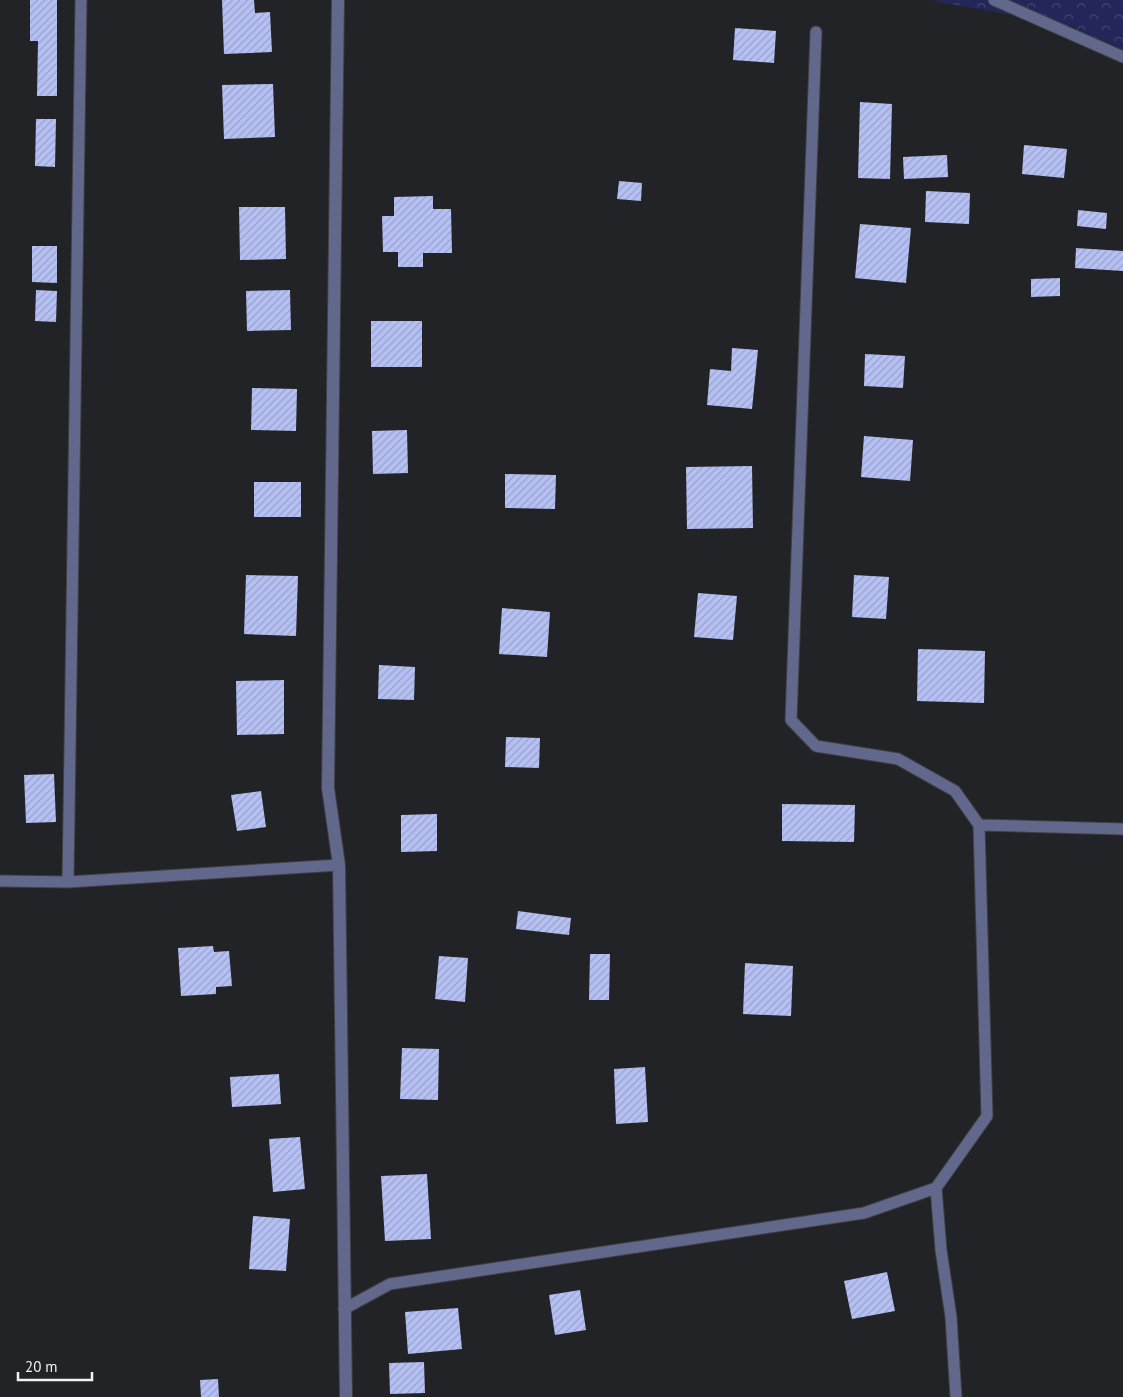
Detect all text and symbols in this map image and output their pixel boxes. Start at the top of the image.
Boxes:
scale bar [18,1350,91,1382]
text: 20 m [25,1357,58,1376]

